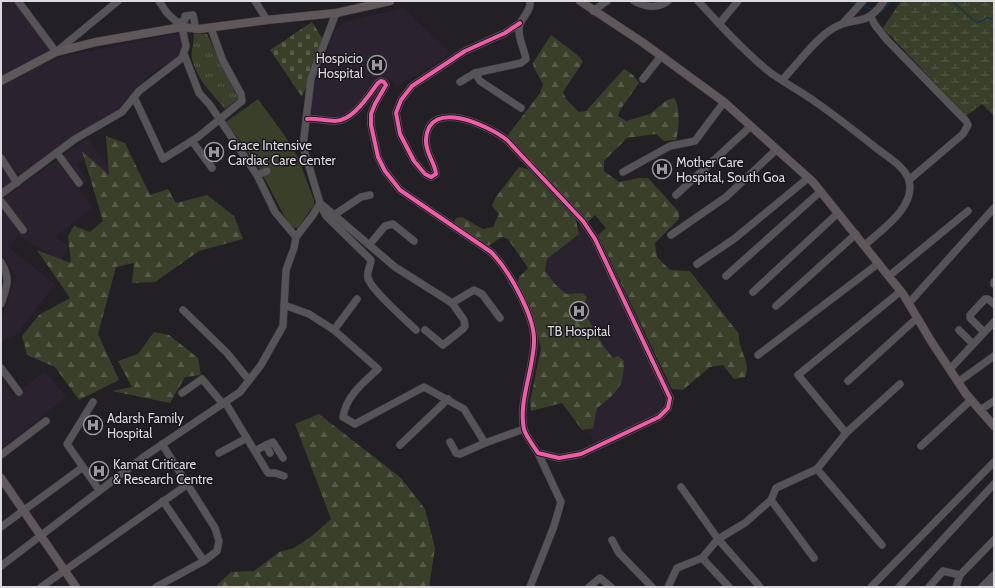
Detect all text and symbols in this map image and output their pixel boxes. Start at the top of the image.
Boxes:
place label: Hospicio Hospital [316,50,363,81]
hospital icon: Hospicio Hospital [366,54,388,76]
place label: Grace Intensive Cardiac Care Center [228,137,337,168]
hospital icon: Grace Intensive Cardiac Care Center [203,141,225,163]
place label: Mother Care Hospital, South Goa [676,154,786,185]
hospital icon: Mother Care Hospital, South Goa [651,158,673,180]
hospital icon: TB Hospital [568,300,590,322]
place label: TB Hospital [548,323,610,339]
place label: Adarsh Family Hospital [107,410,184,441]
hospital icon: Adarsh Family Hospital [82,414,104,436]
place label: Kamat Criticare & Research Centre [113,456,213,487]
hospital icon: Kamat Criticare & Research Centre [88,460,110,482]

